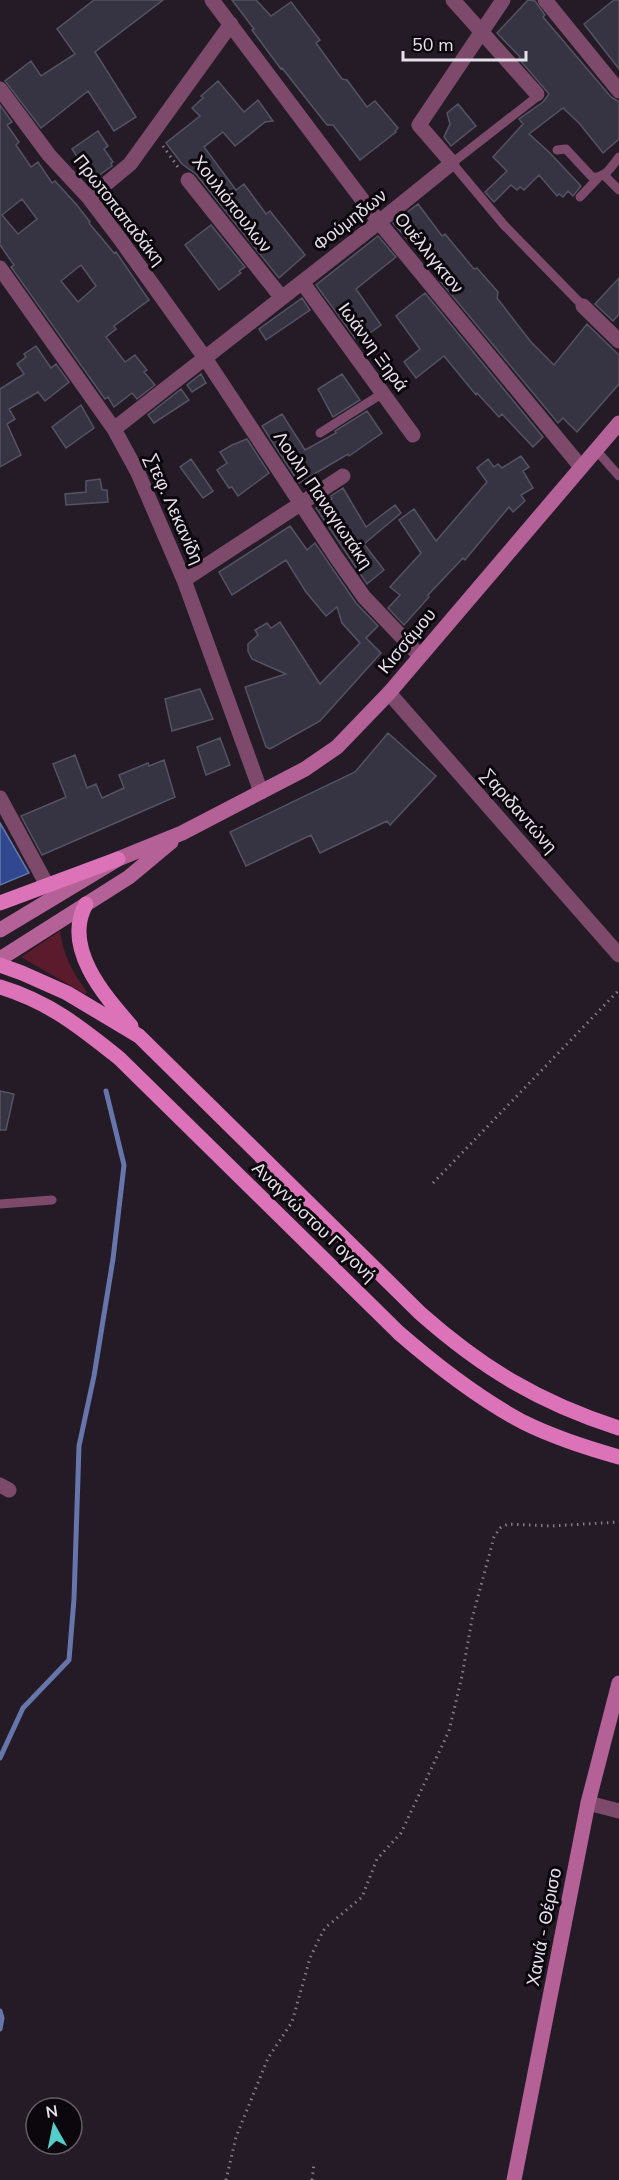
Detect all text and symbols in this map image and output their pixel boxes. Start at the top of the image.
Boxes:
scale bar [403,24,526,62]
text: 50 m [412,33,454,57]
street label: Πρωτοπαπαδάκη [68,149,170,271]
street label: Χουλιόπουλων [187,150,277,258]
street label: Φούμηδων [308,184,392,256]
street label: Ουέλλιγκτον [389,207,469,299]
street label: Ιωάννη Ξηρά [333,298,413,396]
street label: Λουλη Παναγιωτάκη [268,426,378,574]
street label: Στεφ. Λεκανίδη [139,450,209,568]
street label: Κισσάμου [373,603,441,679]
street label: Σαριδαντώνη [476,764,562,858]
street label: Αναγνώστου Γογονή [247,1157,381,1287]
street label: Χανιά - Θέρισο [521,1866,567,1988]
north arrow [24,2096,84,2156]
text: N [44,2100,59,2124]

